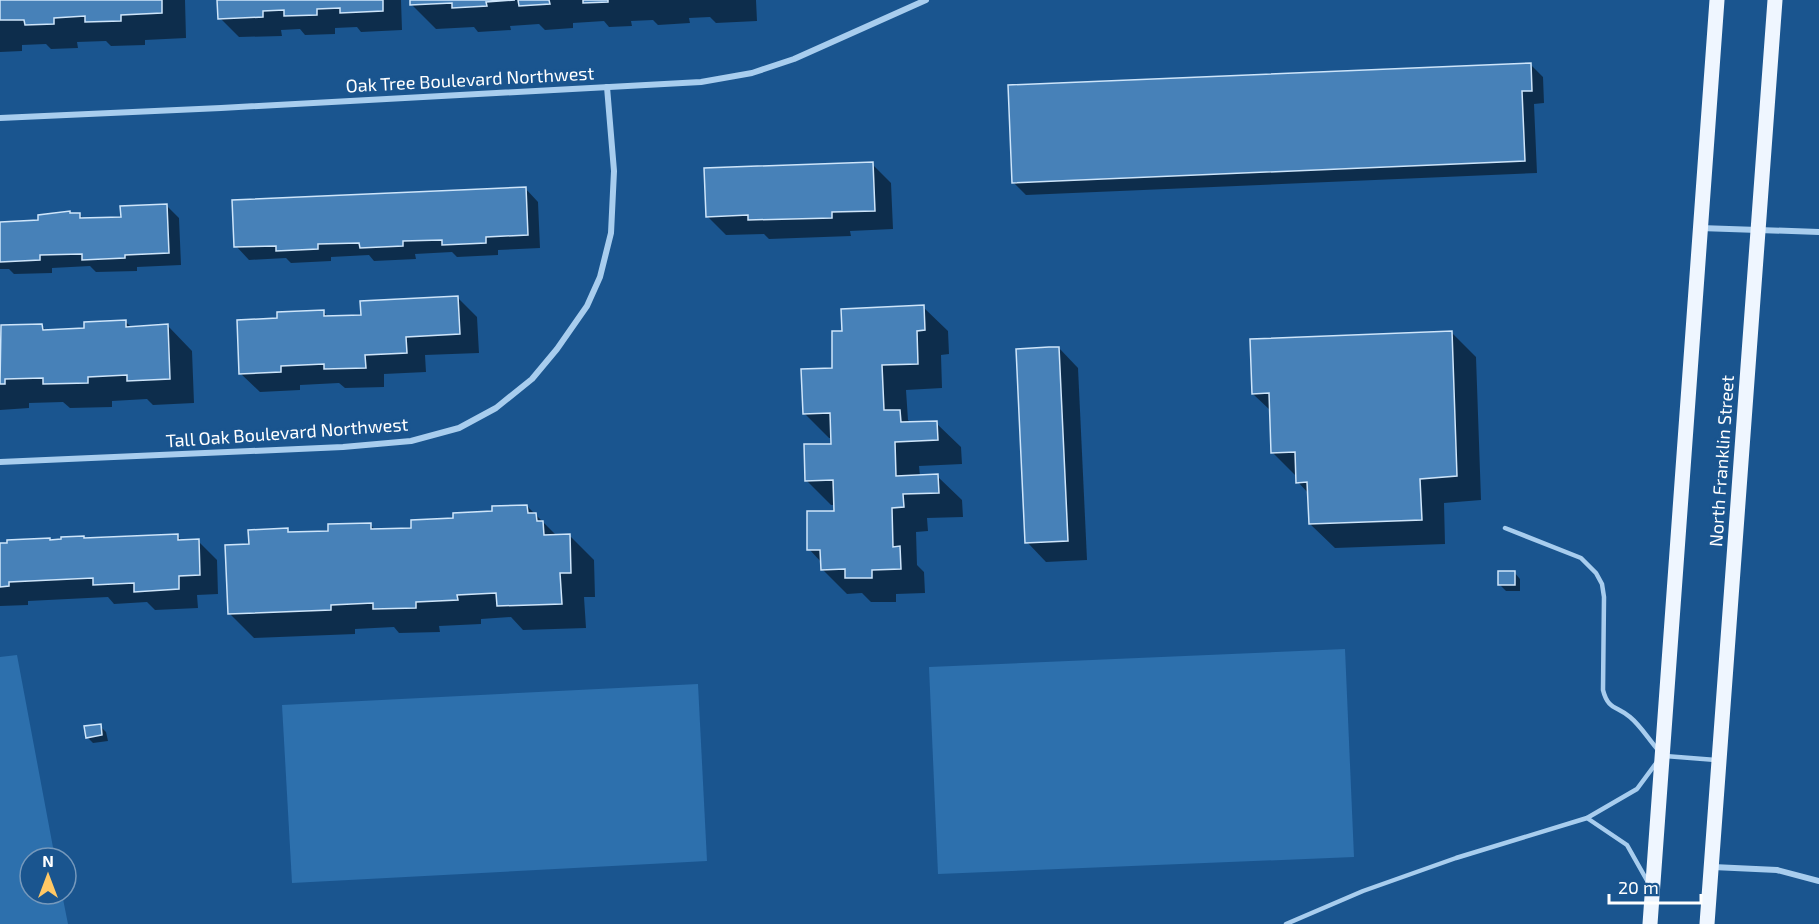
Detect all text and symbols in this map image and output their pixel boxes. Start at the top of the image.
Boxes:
street label: Oak Tree Boulevard Northwest [345,61,595,96]
street label: North Franklin Street [1704,374,1738,547]
street label: Tall Oak Boulevard Northwest [165,413,409,451]
north arrow [18,846,78,906]
text: N [42,851,54,870]
scale bar [1609,867,1700,905]
text: 20 m [1618,876,1659,898]

